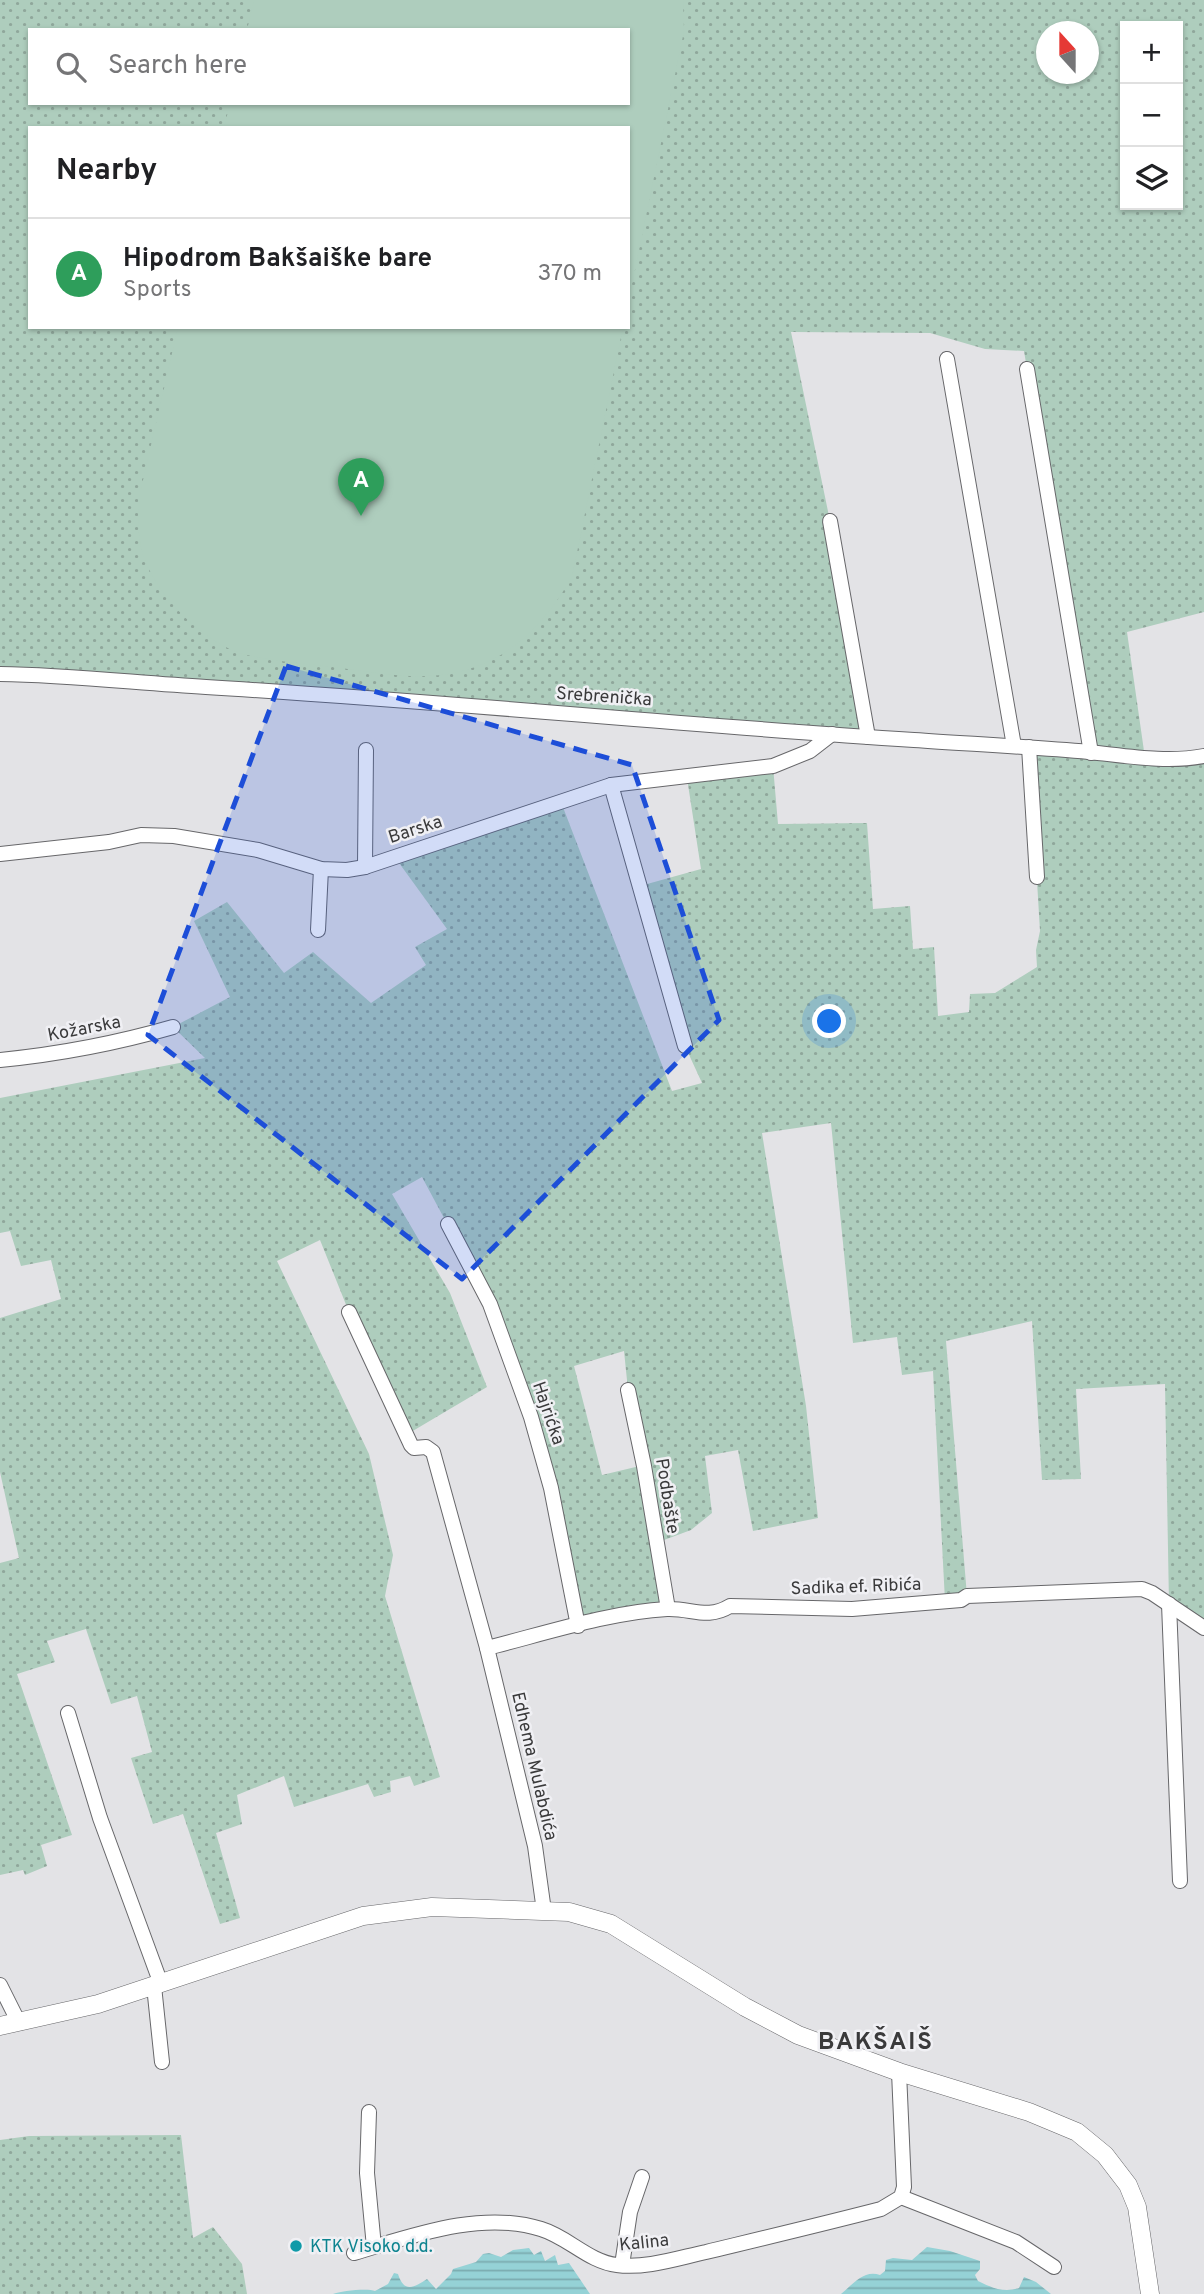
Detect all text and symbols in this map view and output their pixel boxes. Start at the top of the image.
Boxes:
north arrow [1036,21,1099,84]
map controls [1120,21,1183,210]
button: + [1120,21,1183,84]
search box [28,28,630,105]
icon: search [52,48,90,86]
text: Search here [108,50,247,83]
button: − [1120,84,1183,147]
button: layers [1120,147,1183,210]
text: Nearby [56,153,157,190]
text: Hipodrom Bakšaiške bare [123,243,432,276]
text: A [71,260,87,289]
text: 370 m [537,260,602,289]
text: Sports [123,276,191,305]
pin: A [338,458,384,516]
street label: Srebrenička [555,683,652,712]
street label: Barska [386,811,445,850]
your location [812,1004,846,1038]
street label: Kožarska [46,1011,123,1048]
street label: Hajrićka [526,1379,569,1448]
street label: Podbašte [649,1457,684,1536]
street label: Sadika ef. Ribića [790,1574,922,1601]
street label: Edhema Mulabdića [505,1690,562,1843]
district label: BAKŠAIŠ [818,2026,934,2058]
street label: Kalina [618,2229,670,2258]
place label: KTK Visoko d.d. [310,2236,433,2259]
marker: KTK Visoko d.d. [288,2238,304,2254]

